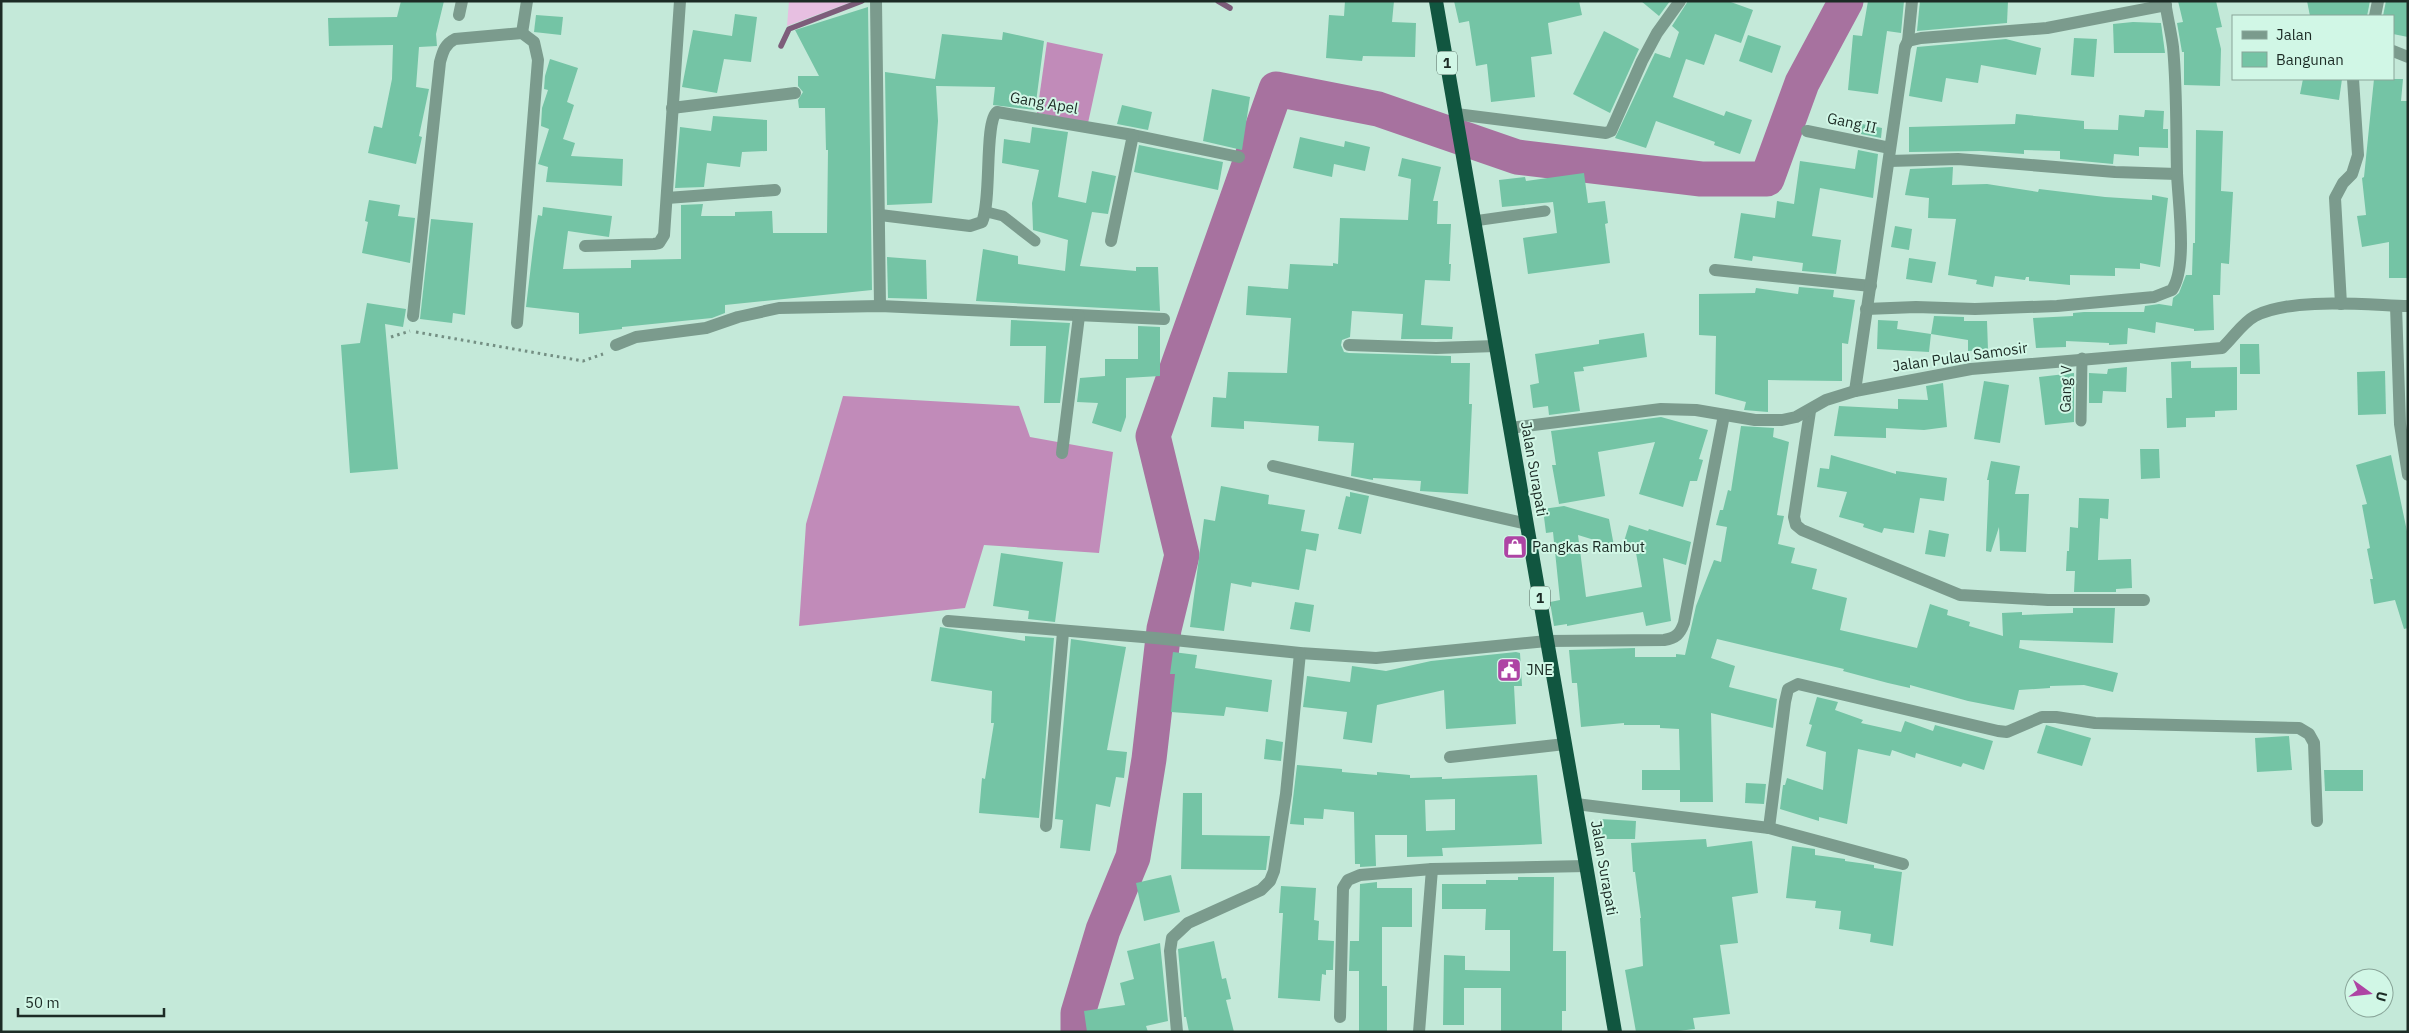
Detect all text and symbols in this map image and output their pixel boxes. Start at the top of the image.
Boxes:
legend [2232,15,2394,80]
text: Jalan [2276,25,2312,44]
text: Bangunan [2276,50,2344,69]
road number: 1 [1437,52,1457,74]
street label: Gang Apel [1008,87,1080,118]
street label: Gang II [1825,108,1879,137]
street label: Jalan Pulau Samosir [1891,338,2029,375]
street label: Gang V [2056,365,2075,413]
street label: Jalan Surapati [1517,420,1552,518]
shop icon: Pangkas Rambut [1502,534,1528,560]
place label: Pangkas Rambut [1532,537,1645,556]
road number: 1 [1530,586,1550,610]
public building icon: JNE [1496,657,1522,683]
place label: JNE [1526,660,1553,679]
street label: Jalan Surapati [1587,819,1622,917]
north arrow [2344,968,2394,1018]
scale bar [18,986,164,1018]
text: U [2372,989,2392,1003]
text: 50 m [25,993,60,1012]

